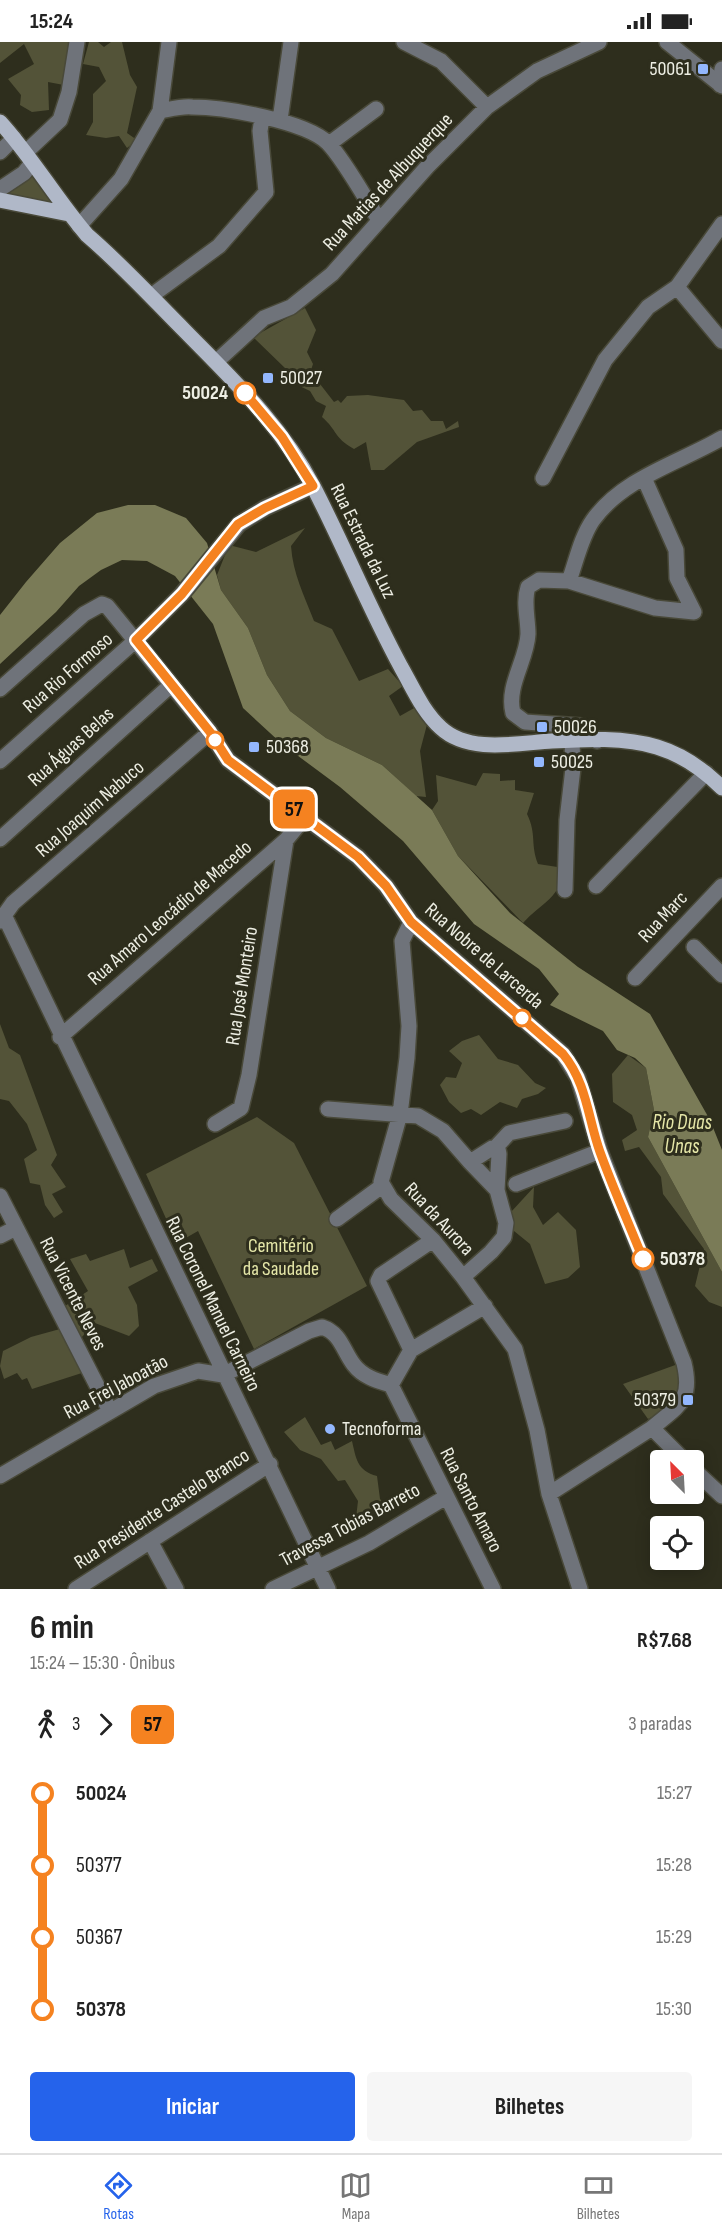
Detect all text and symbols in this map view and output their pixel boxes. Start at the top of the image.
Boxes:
text: 15:24 [30,8,73,35]
place label: 50061 [649,57,691,81]
marker: 50061 [696,62,710,76]
street label: Rua Matias de Albuquerque [318,108,458,256]
place label: 50027 [280,366,322,390]
marker: 50027 [261,371,275,385]
place label: 50024 [182,381,228,405]
marker: 50024 [234,382,256,404]
street label: Rua Estrada da Luz [325,480,401,602]
street label: Rua Rio Formoso [18,628,118,718]
street label: Rua Águas Belas [23,702,119,792]
place label: 50026 [554,715,597,739]
marker: 50026 [535,720,549,734]
unlabelled marker [206,731,224,749]
place label: 50368 [266,735,309,759]
marker: 50368 [247,740,261,754]
place label: 50025 [551,750,593,774]
street label: Rua Joaquim Nabuco [31,755,149,863]
marker: 50025 [532,755,546,769]
line badge: 57 [267,790,321,828]
text: 57 [285,797,303,822]
street label: Rua Amaro Leocádio de Macedo [83,835,257,991]
street label: Rua Marc [633,886,693,948]
street label: Rua Nobre de Larcerda [420,898,548,1014]
street label: Rua José Monteiro [221,925,263,1047]
unlabelled marker [513,1009,531,1027]
water label: Rio Duas Unas [652,1110,712,1159]
street label: Rua da Aurora [399,1177,479,1261]
street label: Rua Coronel Manuel Carneiro [160,1213,266,1395]
street label: Rua Vicente Neves [34,1233,112,1355]
park label: Cemitério da Saudade [243,1234,319,1281]
place label: 50378 [660,1247,705,1271]
marker: 50378 [632,1248,654,1270]
street label: Rua Frei Jaboatão [60,1350,172,1424]
place label: 50379 [634,1388,676,1412]
marker: 50379 [681,1393,695,1407]
place label: Tecnoforma [342,1417,421,1441]
marker: Tecnoforma [323,1422,337,1436]
street label: Rua Presidente Castelo Branco [70,1443,254,1575]
street label: Rua Santo Amaro [434,1444,508,1556]
north arrow [650,1450,704,1504]
map controls [650,1450,704,1570]
street label: Travessa Tobias Barreto [276,1478,424,1572]
button: locate [650,1516,704,1570]
text: 6 min [30,1608,94,1648]
text: R$7.68 [637,1627,692,1654]
text: 15:24 – 15:30 · Ônibus [30,1651,175,1675]
icon: walk [30,1708,63,1741]
icon: forward [89,1708,122,1741]
text: 3 [72,1712,80,1736]
text: 57 [143,1712,162,1737]
text: 3 paradas [628,1712,692,1736]
text: 50024 [76,1780,126,1807]
text: 15:27 [657,1781,692,1805]
text: 50377 [76,1852,122,1879]
text: 15:28 [656,1853,692,1877]
text: 50367 [76,1924,122,1951]
text: 15:29 [656,1925,692,1949]
text: 50378 [76,1996,126,2023]
text: 15:30 [656,1997,692,2021]
button: Iniciar [30,2072,355,2141]
button: Bilhetes [367,2072,692,2141]
tab: Rotas [102,2169,135,2224]
tab: Mapa [339,2169,372,2224]
tab: Bilhetes [577,2169,620,2224]

